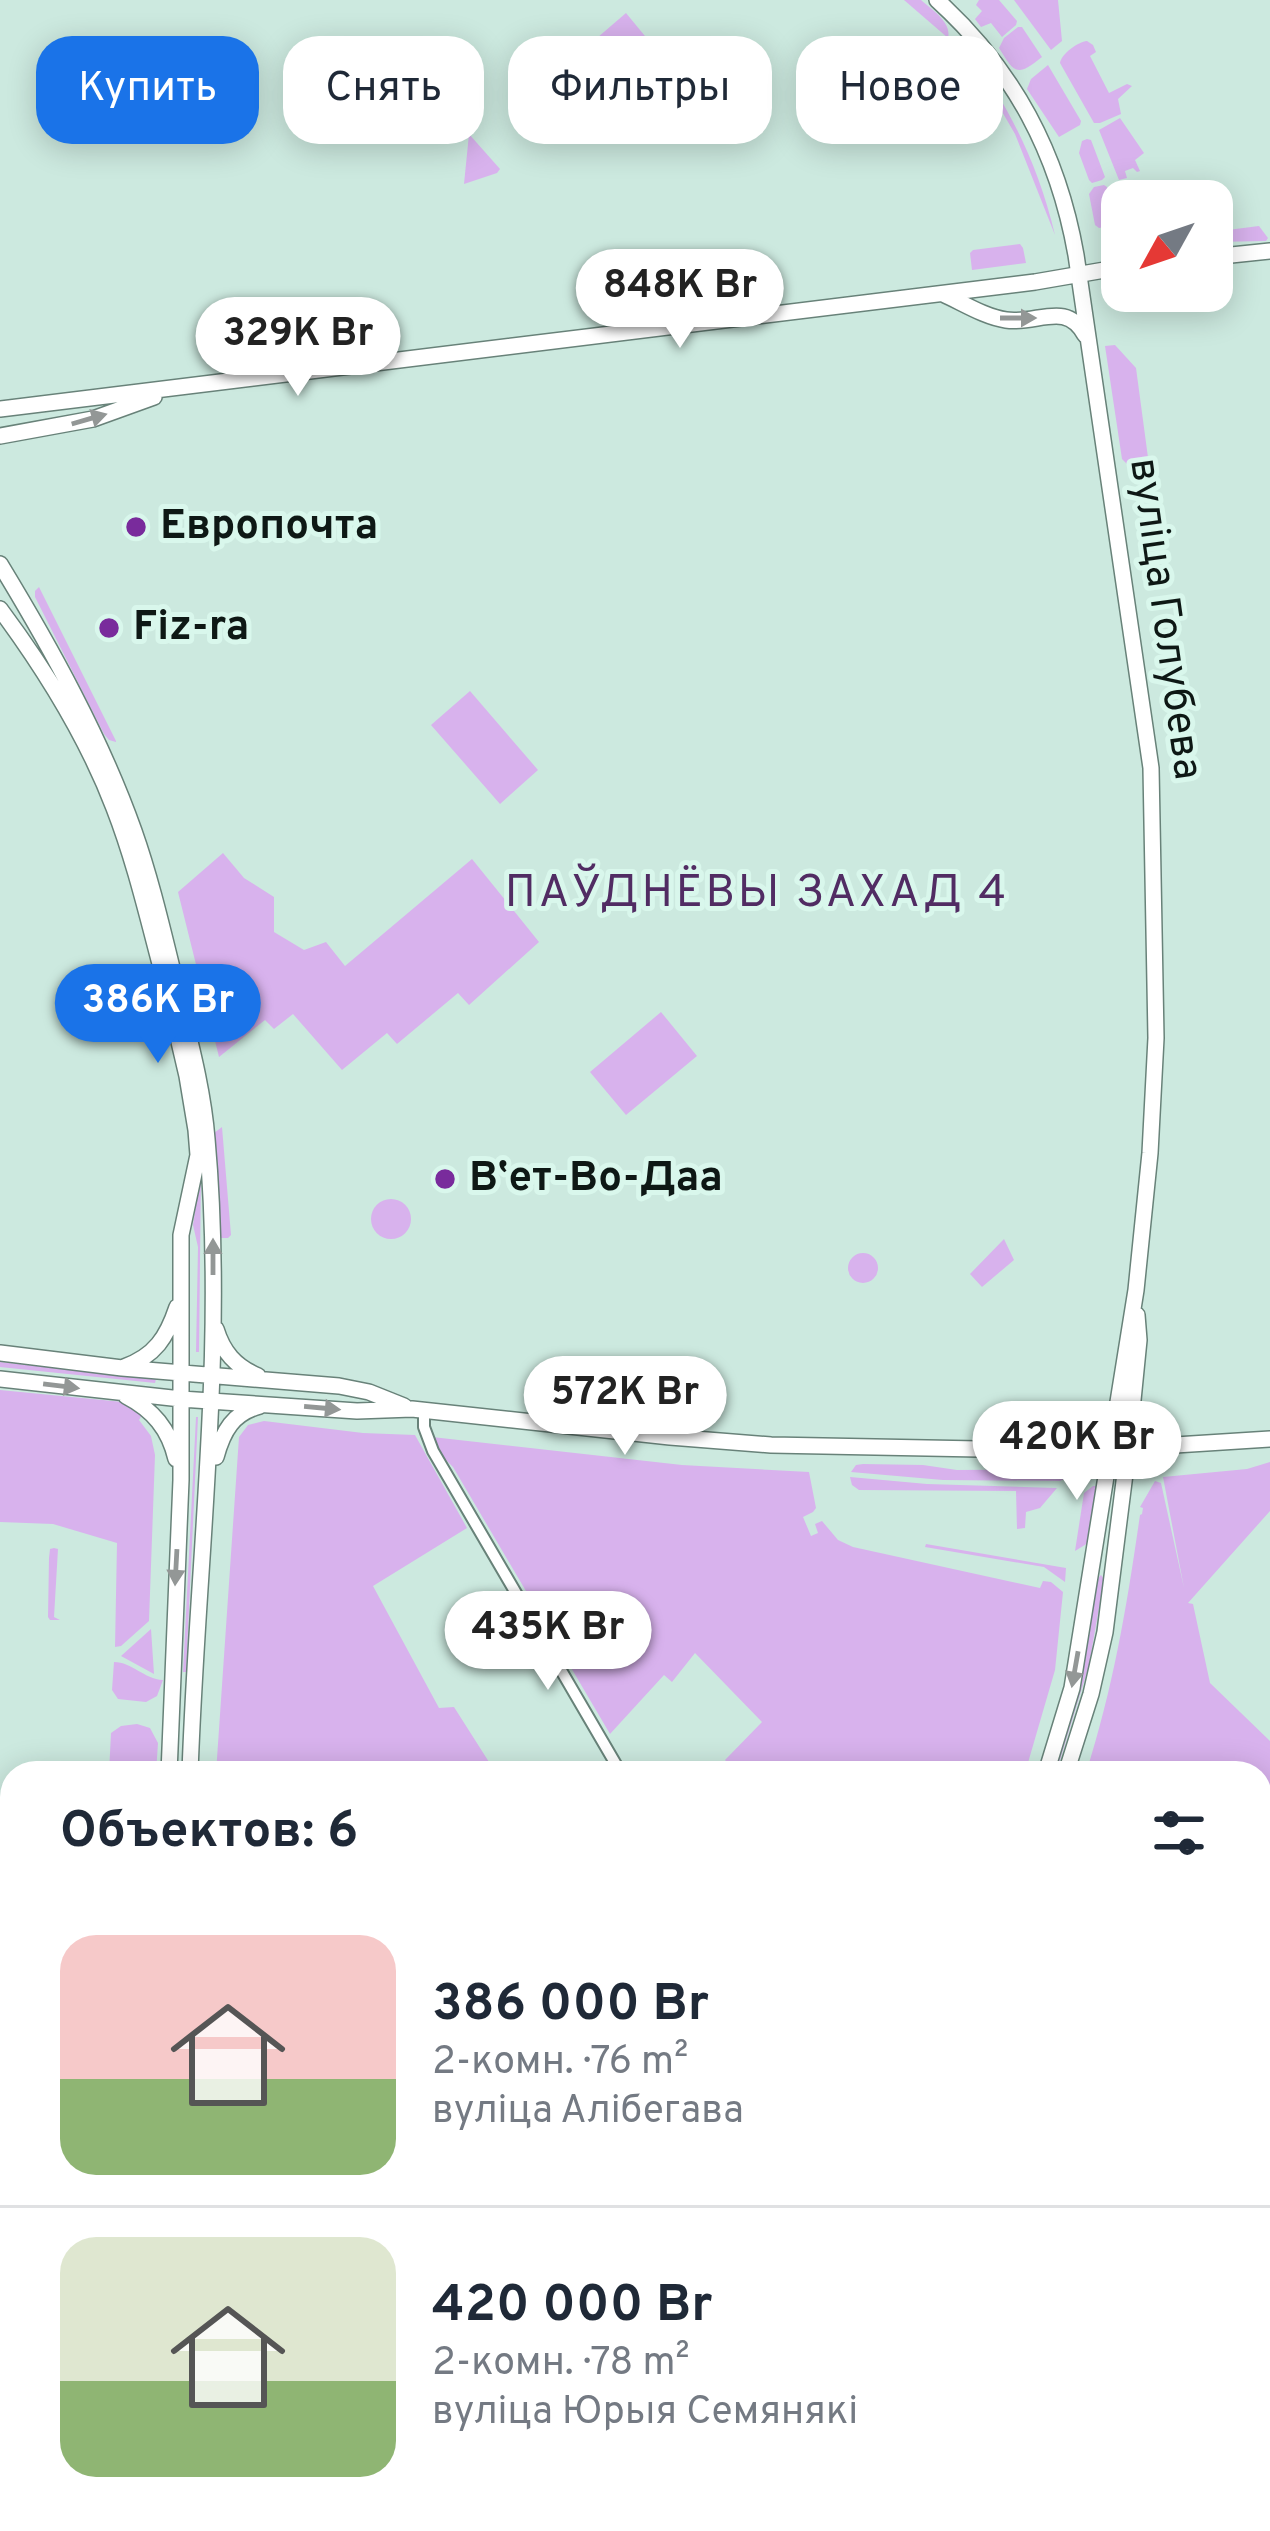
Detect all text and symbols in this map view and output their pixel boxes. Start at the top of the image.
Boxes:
chip: Купить [36,36,259,144]
chip: Снять [283,36,484,144]
chip: Фильтры [508,36,772,144]
chip: Новое [796,36,1003,144]
north arrow [1101,180,1233,312]
map controls [1101,180,1233,312]
pin: 848K Br [569,249,791,351]
text: 848K Br [603,263,757,312]
pin: 329K Br [187,297,409,399]
one-way arrow [1000,308,1038,328]
text: 329K Br [223,311,373,360]
one-way arrow [71,409,108,427]
street label: вуліца Голубева [1115,455,1213,783]
place label: Европочта [160,501,378,554]
marker: Европочта [123,514,149,540]
place label: Fiz-ra [133,602,249,655]
marker: Fiz-ra [96,615,122,641]
district label: ПАЎДНЁВЫ ЗАХАД 4 [505,863,1009,923]
pin: 386K Br [47,964,269,1066]
text: 386K Br [82,978,234,1027]
place label: Вʼет-Во-Даа [469,1153,723,1206]
marker: Вʼет-Во-Даа [432,1166,458,1192]
one-way arrow [203,1237,222,1275]
pin: 572K Br [514,1356,736,1458]
text: 572K Br [551,1370,699,1419]
one-way arrow [42,1376,80,1395]
one-way arrow [304,1399,341,1418]
pin: 420K Br [966,1401,1188,1503]
text: 420K Br [999,1415,1155,1464]
one-way arrow [167,1549,186,1586]
pin: 435K Br [437,1591,659,1693]
text: 435K Br [472,1605,624,1654]
one-way arrow [1066,1651,1085,1688]
icon: filters [1146,1800,1212,1866]
text: Объектов: 6 [60,1801,358,1866]
text: 386 000 Br [432,1974,709,2039]
icon: home [156,1983,300,2127]
text: 2-комн. · 76 m² [432,2039,688,2088]
text: вуліца Алібегава [432,2088,744,2137]
text: 420 000 Br [432,2275,712,2340]
icon: home [156,2285,300,2429]
text: 2-комн. · 78 m² [432,2340,690,2389]
text: вуліца Юрыя Семянякі [432,2389,858,2438]

